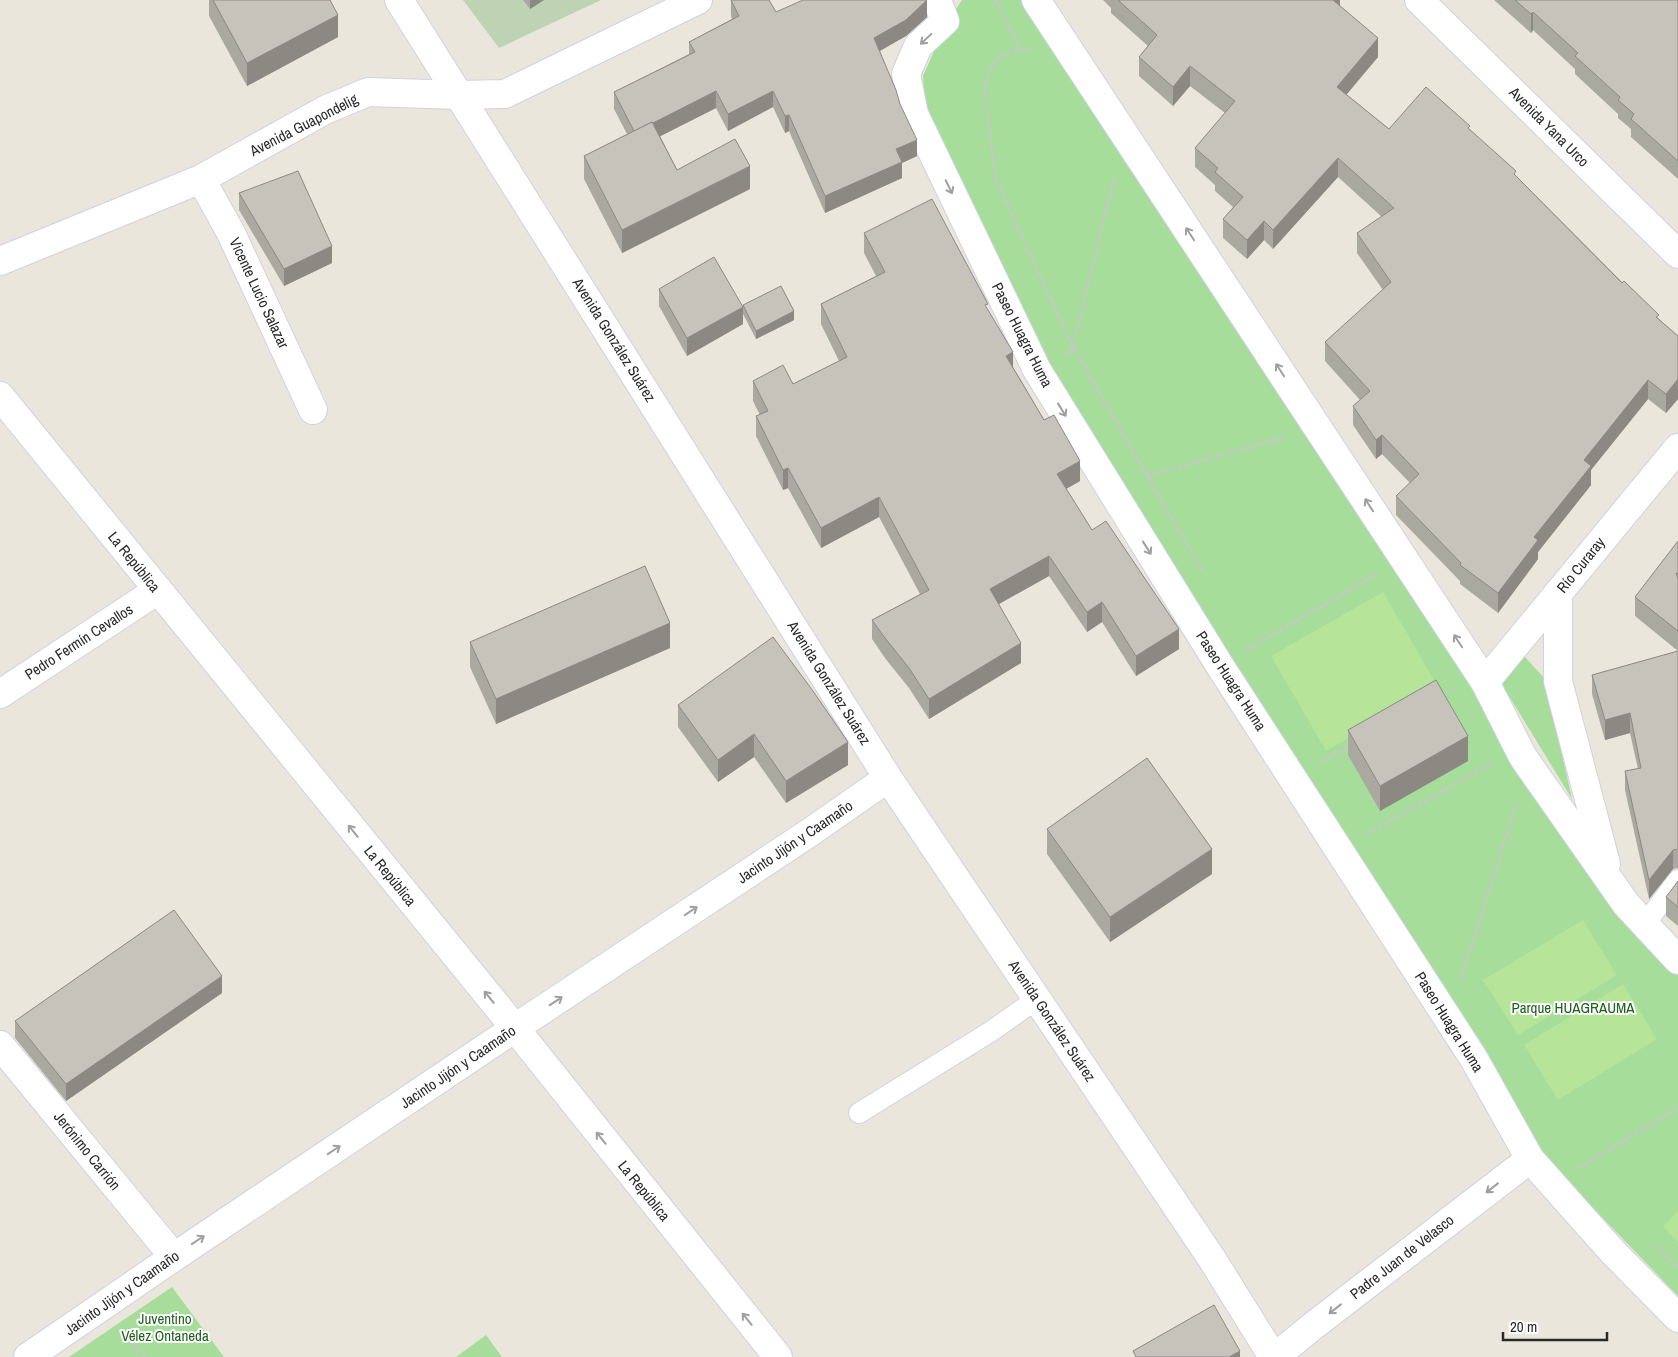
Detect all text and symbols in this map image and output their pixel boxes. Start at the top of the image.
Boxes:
one-way arrow [919,33,932,45]
street label: Avenida Yana Urco [1504,81,1594,171]
street label: Avenida Guapondelig [245,88,362,161]
one-way arrow [945,179,954,194]
one-way arrow [1185,227,1195,241]
street label: Vicente Lucio Salazar [225,234,294,352]
street label: Avenida González Suárez [567,273,661,406]
street label: Paseo Huagra Huma [987,279,1058,391]
one-way arrow [1275,363,1285,377]
one-way arrow [1057,402,1067,416]
one-way arrow [1364,499,1374,513]
street label: La República [103,527,165,597]
street label: Río Curaray [1552,532,1610,597]
one-way arrow [1142,541,1152,555]
street label: Pedro Fermín Cevallos [21,599,137,684]
street label: Avenida González Suárez [782,616,876,749]
street label: Paseo Huagra Huma [1191,627,1272,735]
one-way arrow [1453,635,1463,649]
street label: Jacinto Jijón y Caamaño [733,795,857,888]
one-way arrow [348,824,359,837]
street label: La República [359,841,421,911]
one-way arrow [684,906,698,916]
street label: Avenida González Suárez [1003,955,1101,1086]
street label: Paseo Huagra Huma [1410,967,1489,1076]
one-way arrow [484,991,495,1004]
one-way arrow [549,996,563,1006]
park label: Parque HUAGRAUMA [1511,997,1635,1018]
street label: Jacinto Jijón y Caamaño [396,1020,520,1113]
street label: Jerónimo Carrión [49,1107,126,1194]
one-way arrow [596,1132,607,1145]
one-way arrow [326,1145,340,1155]
street label: La República [613,1156,675,1226]
one-way arrow [1486,1183,1499,1194]
street label: Padre Juan de Velasco [1345,1209,1458,1304]
one-way arrow [191,1235,205,1245]
street label: Jacinto Jijón y Caamaño [60,1245,183,1340]
one-way arrow [1329,1303,1342,1314]
park label: Juventino Vélez Ontaneda [121,1308,209,1346]
scale bar [1503,1310,1607,1342]
one-way arrow [742,1313,753,1326]
text: 20 m [1510,1316,1537,1337]

